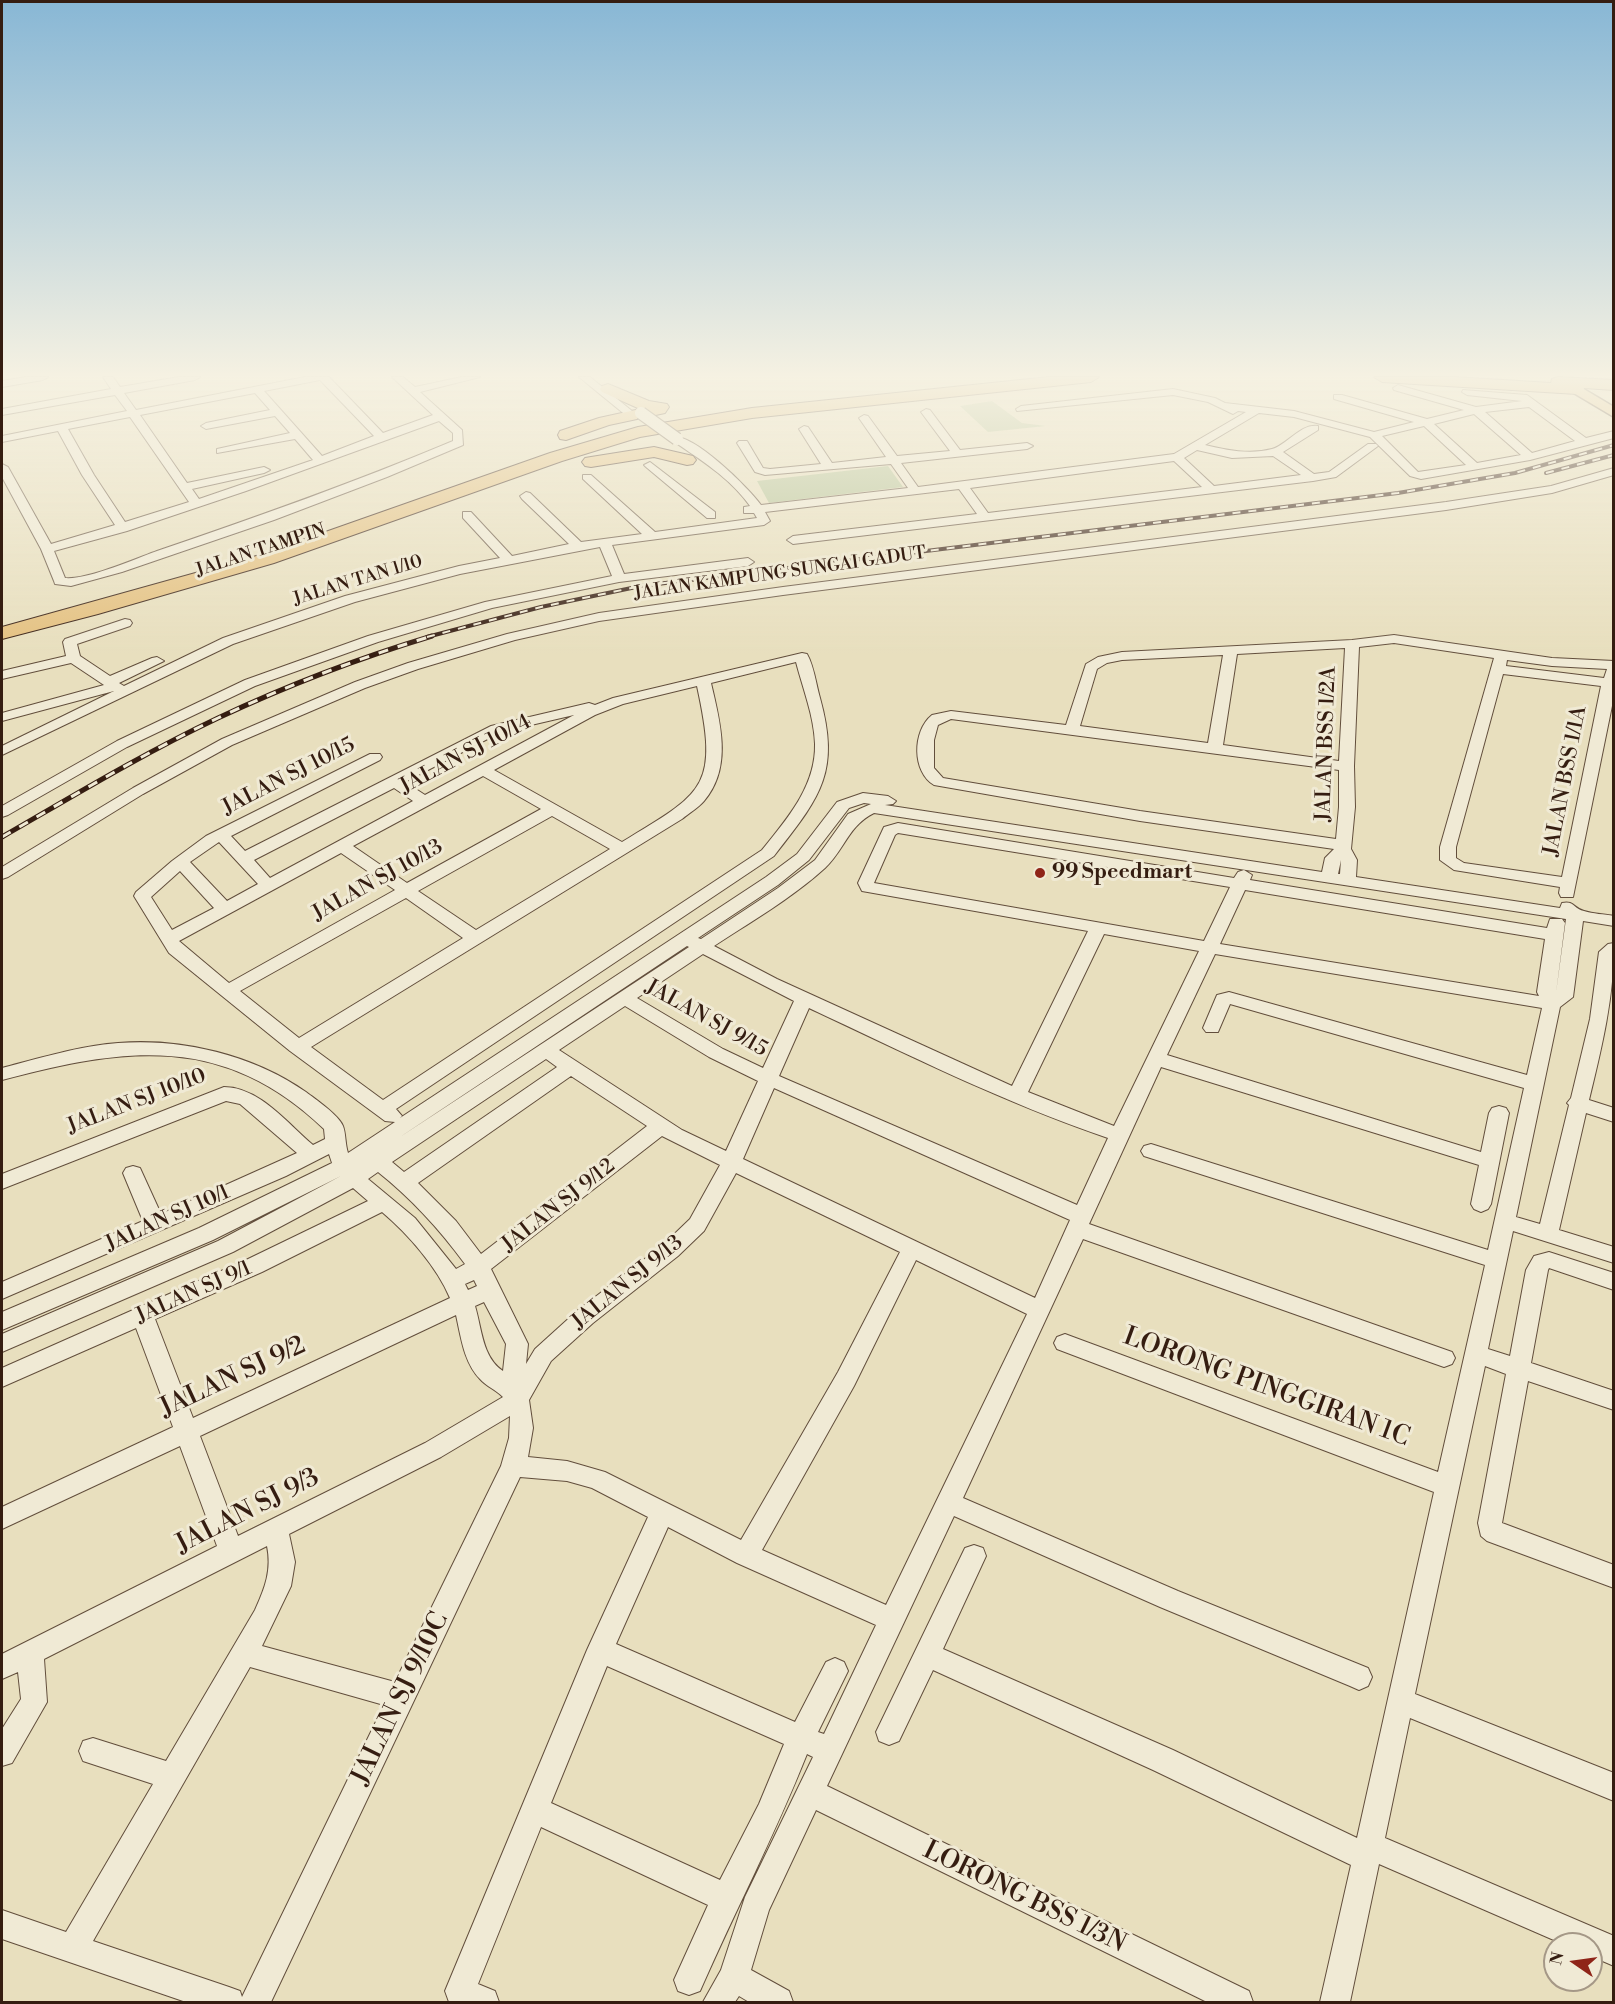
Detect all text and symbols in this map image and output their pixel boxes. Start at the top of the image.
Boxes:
street label: JALAN TAMPIN [193,520,329,582]
street label: JALAN KAMPUNG SUNGAI GADUT [633,543,927,605]
street label: JALAN TAN 1/10 [291,551,425,611]
street label: JALAN BSS 1/2A [1312,666,1342,822]
street label: JALAN BSS 1/1A [1539,704,1593,858]
street label: JALAN SJ 10/14 [396,710,536,800]
street label: JALAN SJ 10/15 [219,733,359,821]
street label: JALAN SJ 10/13 [308,835,448,927]
place label: 99 Speedmart [1052,860,1192,886]
marker: 99 Speedmart [1033,866,1047,880]
street label: JALAN SJ 9/15 [641,975,771,1063]
street label: JALAN SJ 10/10 [64,1064,210,1140]
street label: JALAN SJ 9/12 [497,1154,621,1258]
street label: JALAN SJ 10/1 [102,1180,234,1258]
street label: JALAN SJ 9/13 [567,1231,689,1335]
street label: JALAN SJ 9/1 [132,1256,256,1330]
street label: LORONG PINGGIRAN 1C [1119,1322,1413,1454]
street label: JALAN SJ 9/2 [155,1331,311,1425]
street label: JALAN SJ 9/3 [171,1463,325,1561]
street label: JALAN SJ 9/10C [346,1608,456,1790]
street label: LORONG BSS 1/3N [917,1835,1131,1961]
north arrow [1543,1932,1603,1992]
text: N [1546,1950,1569,1967]

